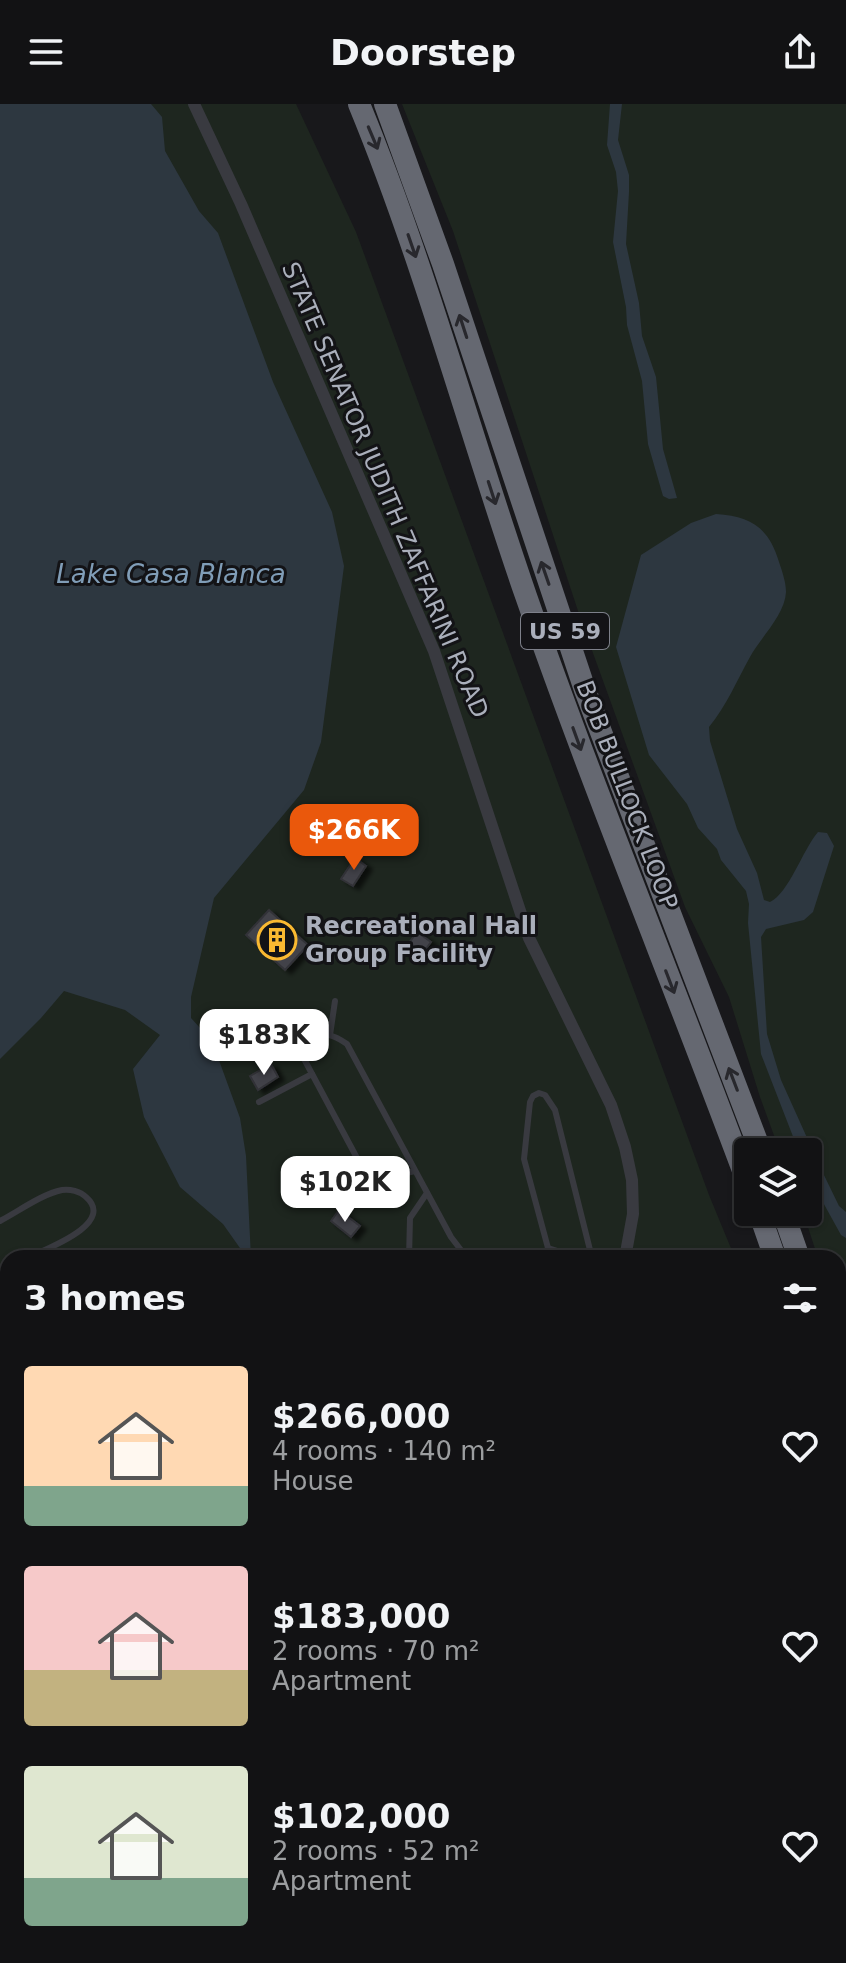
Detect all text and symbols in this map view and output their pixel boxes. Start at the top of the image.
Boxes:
icon: menu [24,30,68,74]
icon: share [778,30,822,74]
text: Doorstep [330,32,516,73]
one-way arrow [366,125,381,150]
one-way arrow [406,233,421,258]
street label: STATE SENATOR JUDITH ZAFFARINI ROAD [276,258,494,722]
one-way arrow [455,314,470,339]
one-way arrow [485,480,500,506]
water label: Lake Casa Blanca [56,559,286,589]
one-way arrow [537,561,552,586]
road number: US 59 [521,613,609,649]
street label: BOB BULLOCK LOOP [570,677,684,913]
one-way arrow [570,726,585,751]
pin: $266K [298,804,410,872]
text: $266K [308,815,400,845]
place label: Recreational Hall Group Facility [305,912,537,968]
building icon: Recreational Hall Group Facility [256,919,298,961]
one-way arrow [664,969,678,994]
pin: $183K [208,1009,320,1077]
text: $183K [218,1020,310,1050]
one-way arrow [725,1067,739,1092]
map controls [734,1138,822,1226]
button: layers [734,1138,822,1226]
pin: $102K [289,1156,401,1224]
text: $102K [299,1167,391,1197]
icon: filters [778,1276,822,1320]
text: 3 homes [24,1278,186,1318]
text: $266,000 [272,1396,451,1436]
icon: home [88,1398,184,1494]
icon: heart [778,1424,822,1468]
text: 4 rooms · 140 m² [272,1436,496,1466]
text: House [272,1466,353,1496]
text: $183,000 [272,1596,451,1636]
icon: home [88,1598,184,1694]
icon: heart [778,1624,822,1668]
text: 2 rooms · 70 m² [272,1636,480,1666]
text: Apartment [272,1666,411,1696]
text: $102,000 [272,1796,451,1836]
icon: home [88,1798,184,1894]
icon: heart [778,1824,822,1868]
text: 2 rooms · 52 m² [272,1836,480,1866]
text: Apartment [272,1866,411,1896]

